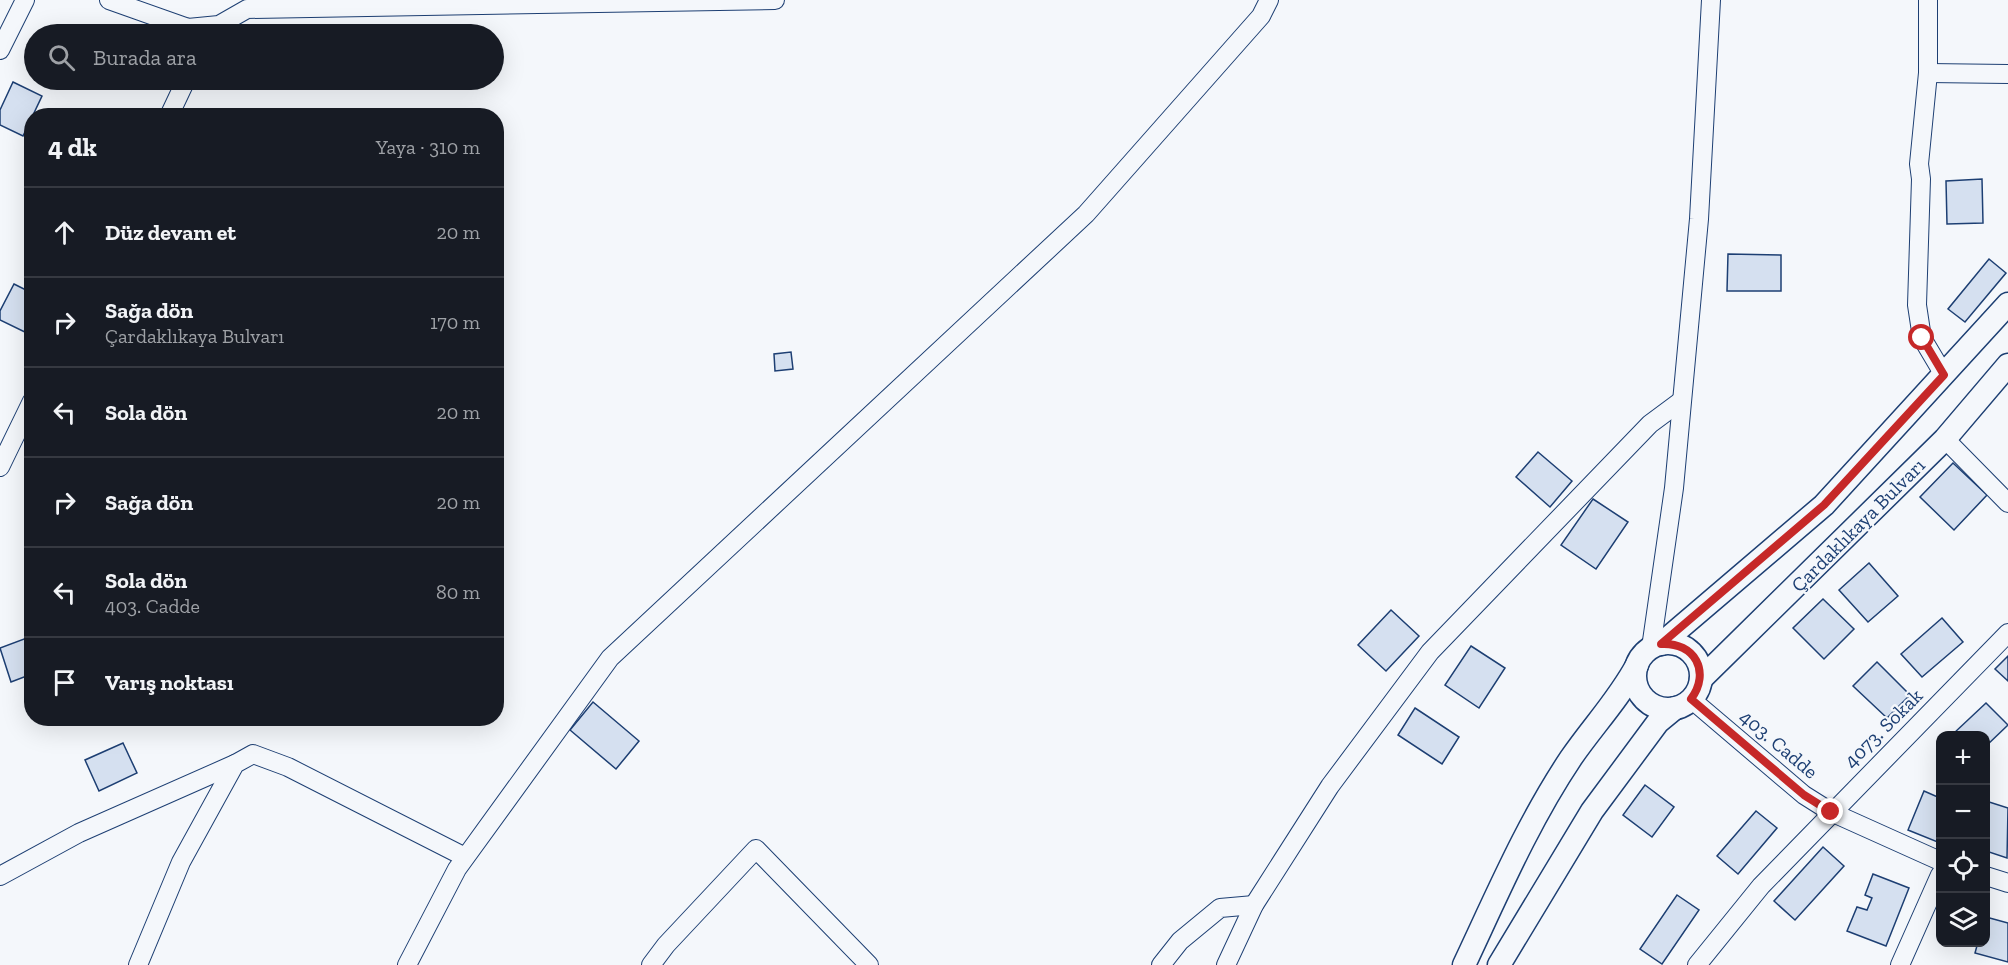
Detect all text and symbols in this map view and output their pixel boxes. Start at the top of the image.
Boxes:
search box [24,24,504,90]
icon: search [45,41,78,74]
text: Burada ara [93,44,197,71]
text: 4 dk [48,131,97,163]
text: Yaya · 310 m [376,135,480,159]
icon: ahead [48,216,81,249]
text: Düz devam et [105,219,236,246]
text: 20 m [436,220,480,244]
text: Sağa dön [105,297,193,324]
icon: right [48,306,81,339]
text: 170 m [430,310,480,334]
text: Çardaklıkaya Bulvarı [105,324,284,348]
route start [1908,324,1934,350]
icon: left [48,396,81,429]
text: Sola dön [105,399,187,426]
text: 20 m [436,400,480,424]
street label: Çardaklıkaya Bulvarı [1786,453,1930,597]
icon: right [48,486,81,519]
text: Sağa dön [105,489,193,516]
text: 20 m [436,490,480,514]
text: Sola dön [105,567,187,594]
icon: left [48,576,81,609]
text: 80 m [436,580,480,604]
text: 403. Cadde [105,594,200,618]
icon: arrive [48,666,81,699]
text: Varış noktası [105,669,234,696]
street label: 4073. Sokak [1839,683,1928,772]
street label: 403. Cadde [1735,704,1823,784]
map controls [1936,731,1990,947]
button: + [1936,731,1990,785]
button: − [1936,785,1990,839]
route end [1817,798,1843,824]
button: locate [1936,839,1990,893]
button: layers [1936,893,1990,947]

